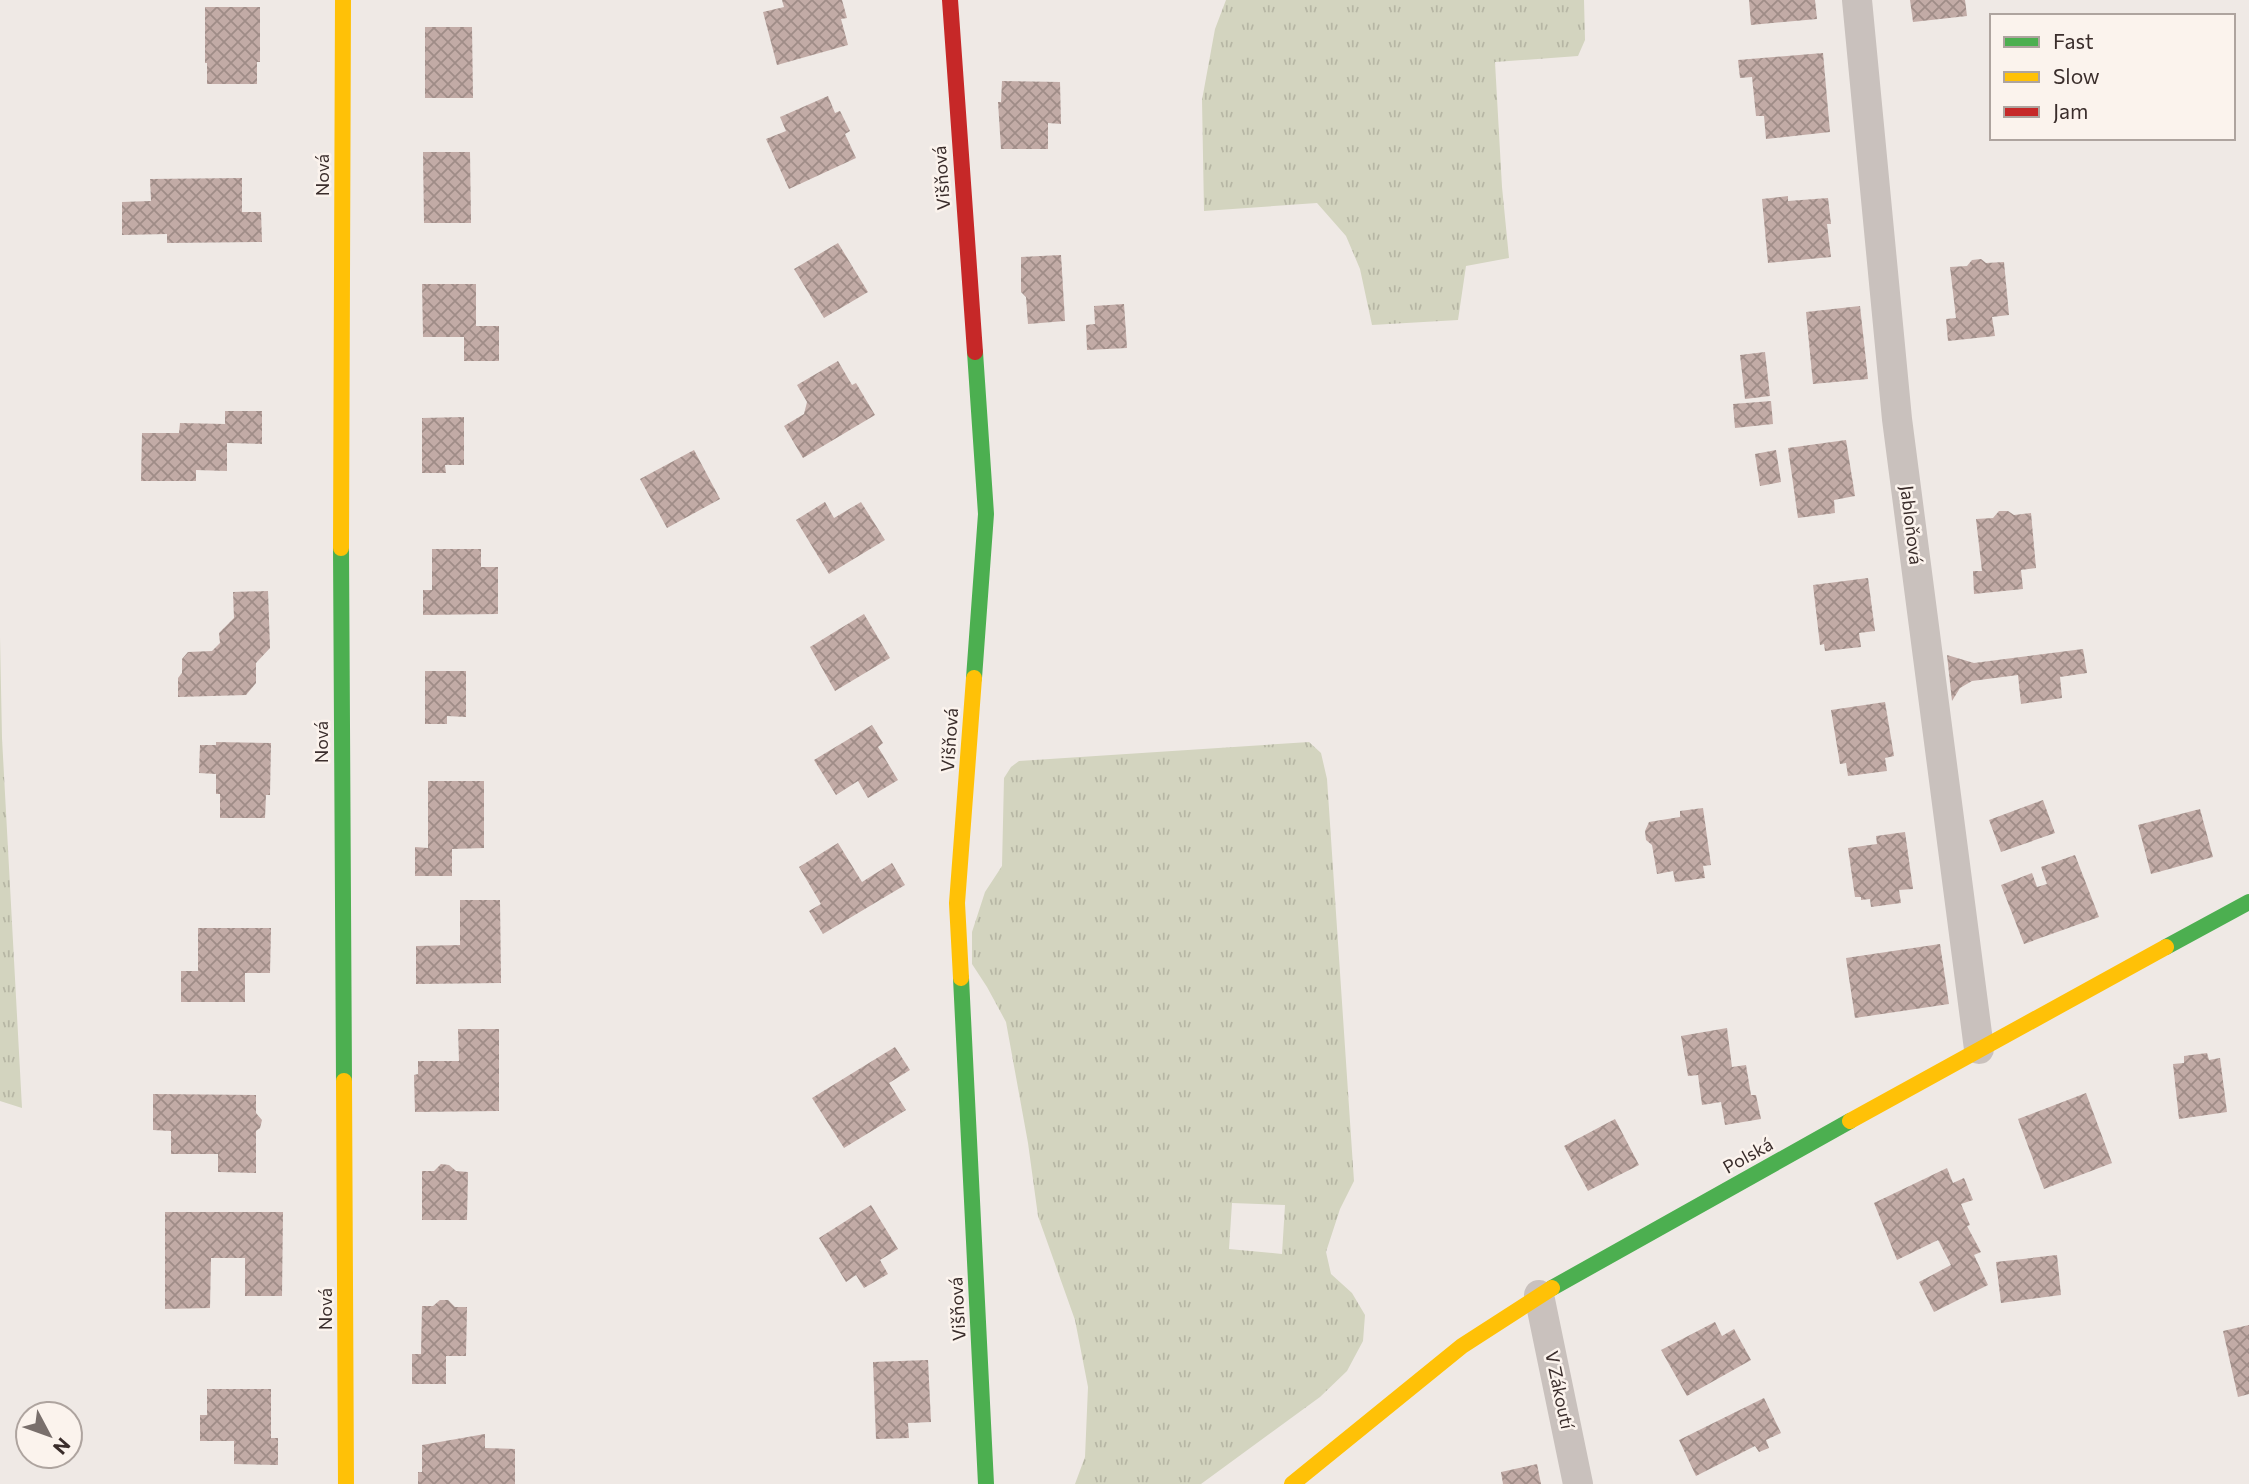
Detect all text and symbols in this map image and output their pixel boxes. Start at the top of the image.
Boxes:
legend [1990,14,2235,140]
text: Fast [2053,28,2094,53]
text: Slow [2053,63,2100,88]
text: Jam [2053,98,2088,123]
street label: Višňová [928,145,954,211]
street label: Nová [311,154,333,196]
street label: Jabloňová [1896,484,1928,566]
street label: Višňová [936,707,962,773]
street label: Nová [310,721,332,763]
street label: Polská [1719,1133,1776,1178]
street label: Višňová [944,1276,970,1342]
street label: Nová [314,1288,336,1330]
street label: V Zákoutí [1541,1349,1579,1432]
north arrow [14,1400,84,1470]
text: N [49,1434,76,1459]

